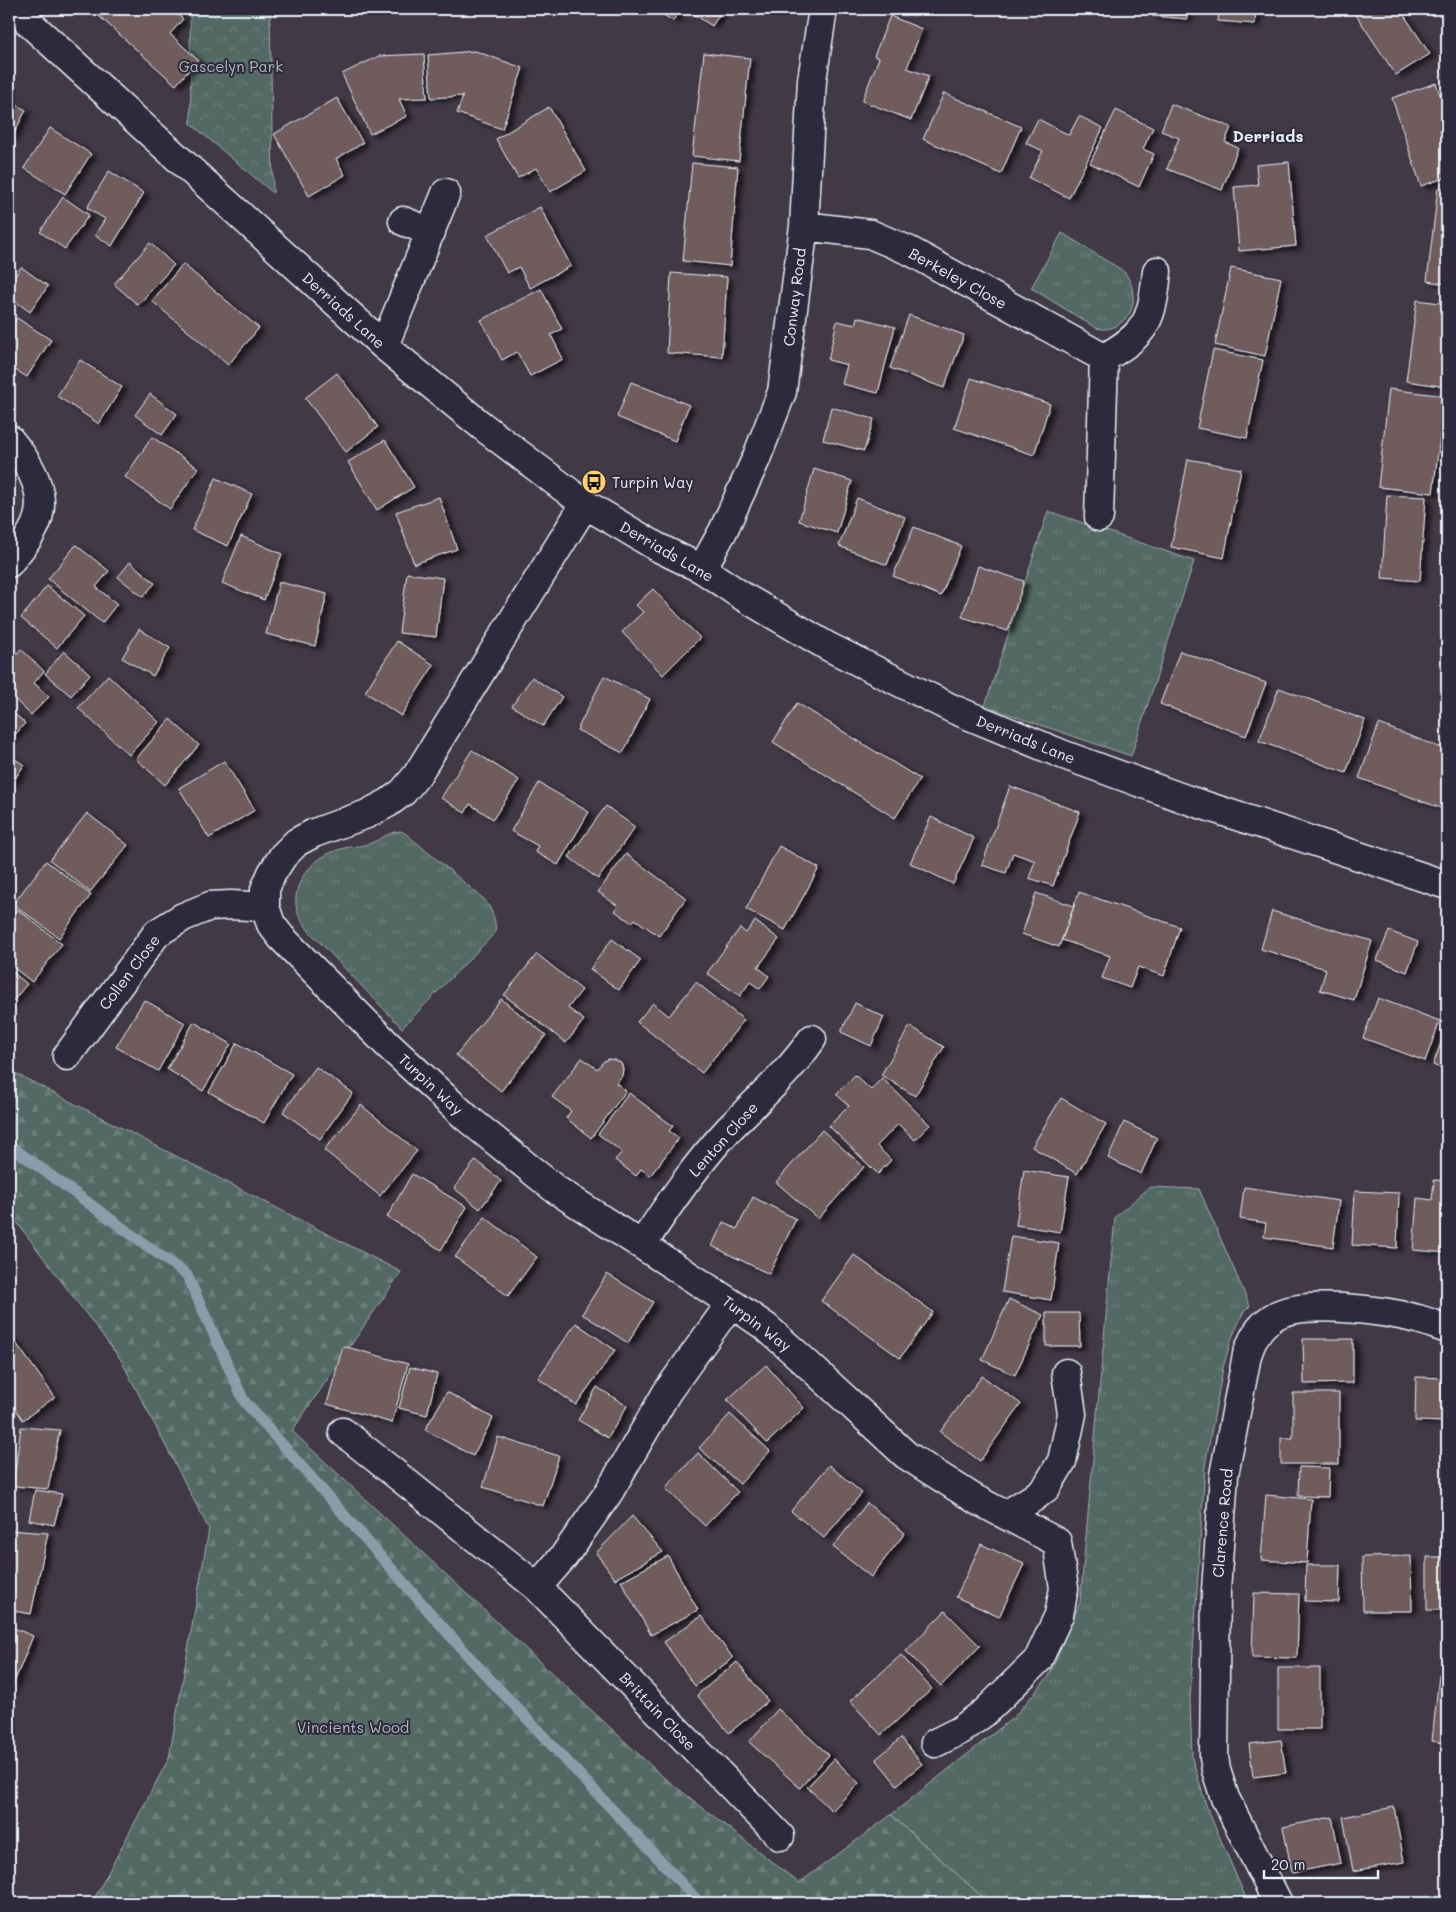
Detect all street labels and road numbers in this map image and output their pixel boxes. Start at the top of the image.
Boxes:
street label: Berkeley Close [905,243,1011,313]
street label: Conway Road [778,247,810,347]
street label: Derriads Lane [298,267,390,353]
street label: Derriads Lane [617,516,717,586]
street label: Derriads Lane [974,710,1078,768]
street label: Collen Close [94,930,164,1014]
street label: Turpin Way [394,1049,468,1119]
street label: Lenton Close [684,1097,762,1181]
street label: Turpin Way [718,1291,796,1356]
street label: Clarence Road [1207,1468,1237,1578]
street label: Brittain Close [616,1667,700,1755]

